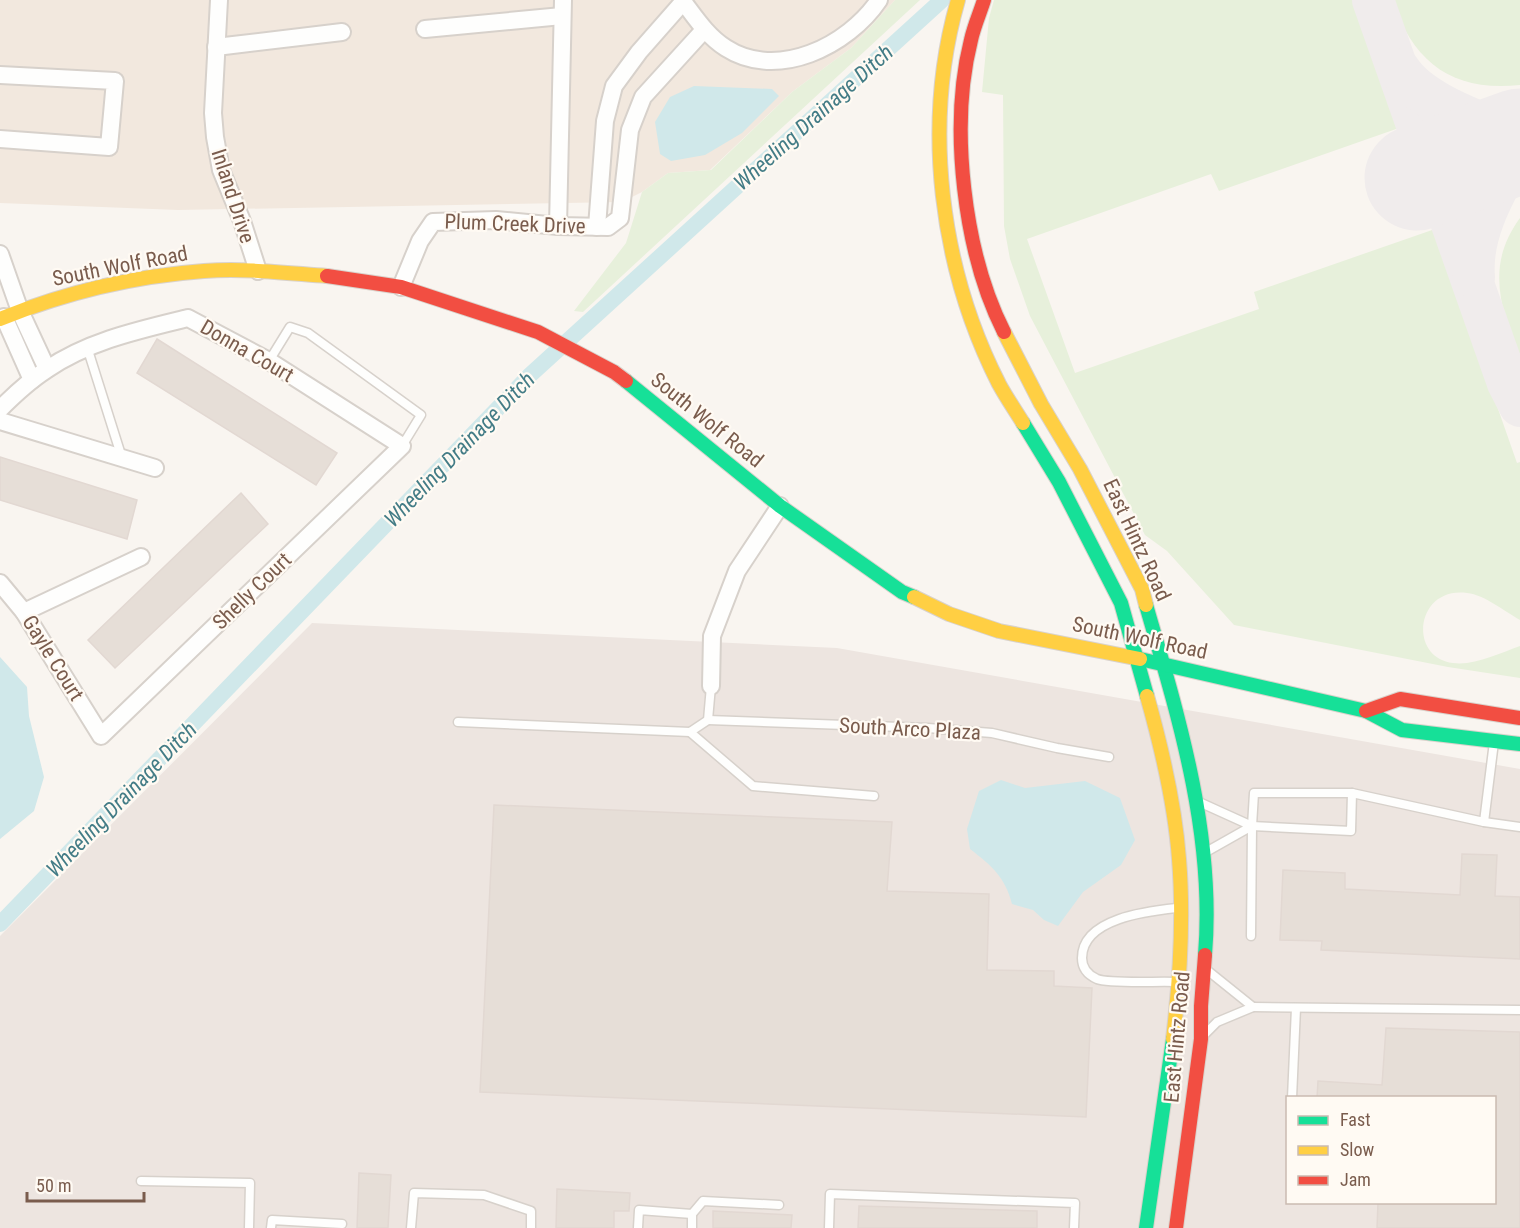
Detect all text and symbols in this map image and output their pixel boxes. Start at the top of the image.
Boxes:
water label: Wheeling Drainage Ditch [729,39,898,195]
street label: Inland Drive [207,146,260,246]
street label: Plum Creek Drive [444,210,586,238]
street label: South Wolf Road [50,241,190,291]
street label: Donna Court [196,315,298,387]
water label: Wheeling Drainage Ditch [379,367,540,532]
street label: South Wolf Road [646,367,768,473]
street label: East Hintz Road [1098,475,1176,605]
street label: Shelly Court [208,548,296,634]
street label: Gayle Court [17,611,89,705]
street label: South Wolf Road [1070,612,1210,664]
street label: South Arco Plaza [839,713,981,745]
water label: Wheeling Drainage Ditch [41,717,202,882]
street label: East Hintz Road [1159,970,1195,1104]
legend [1286,1096,1496,1204]
text: Fast [1340,1109,1371,1130]
text: Slow [1340,1139,1375,1160]
scale bar [27,1165,144,1203]
text: Jam [1340,1169,1371,1190]
text: 50 m [36,1175,71,1196]

